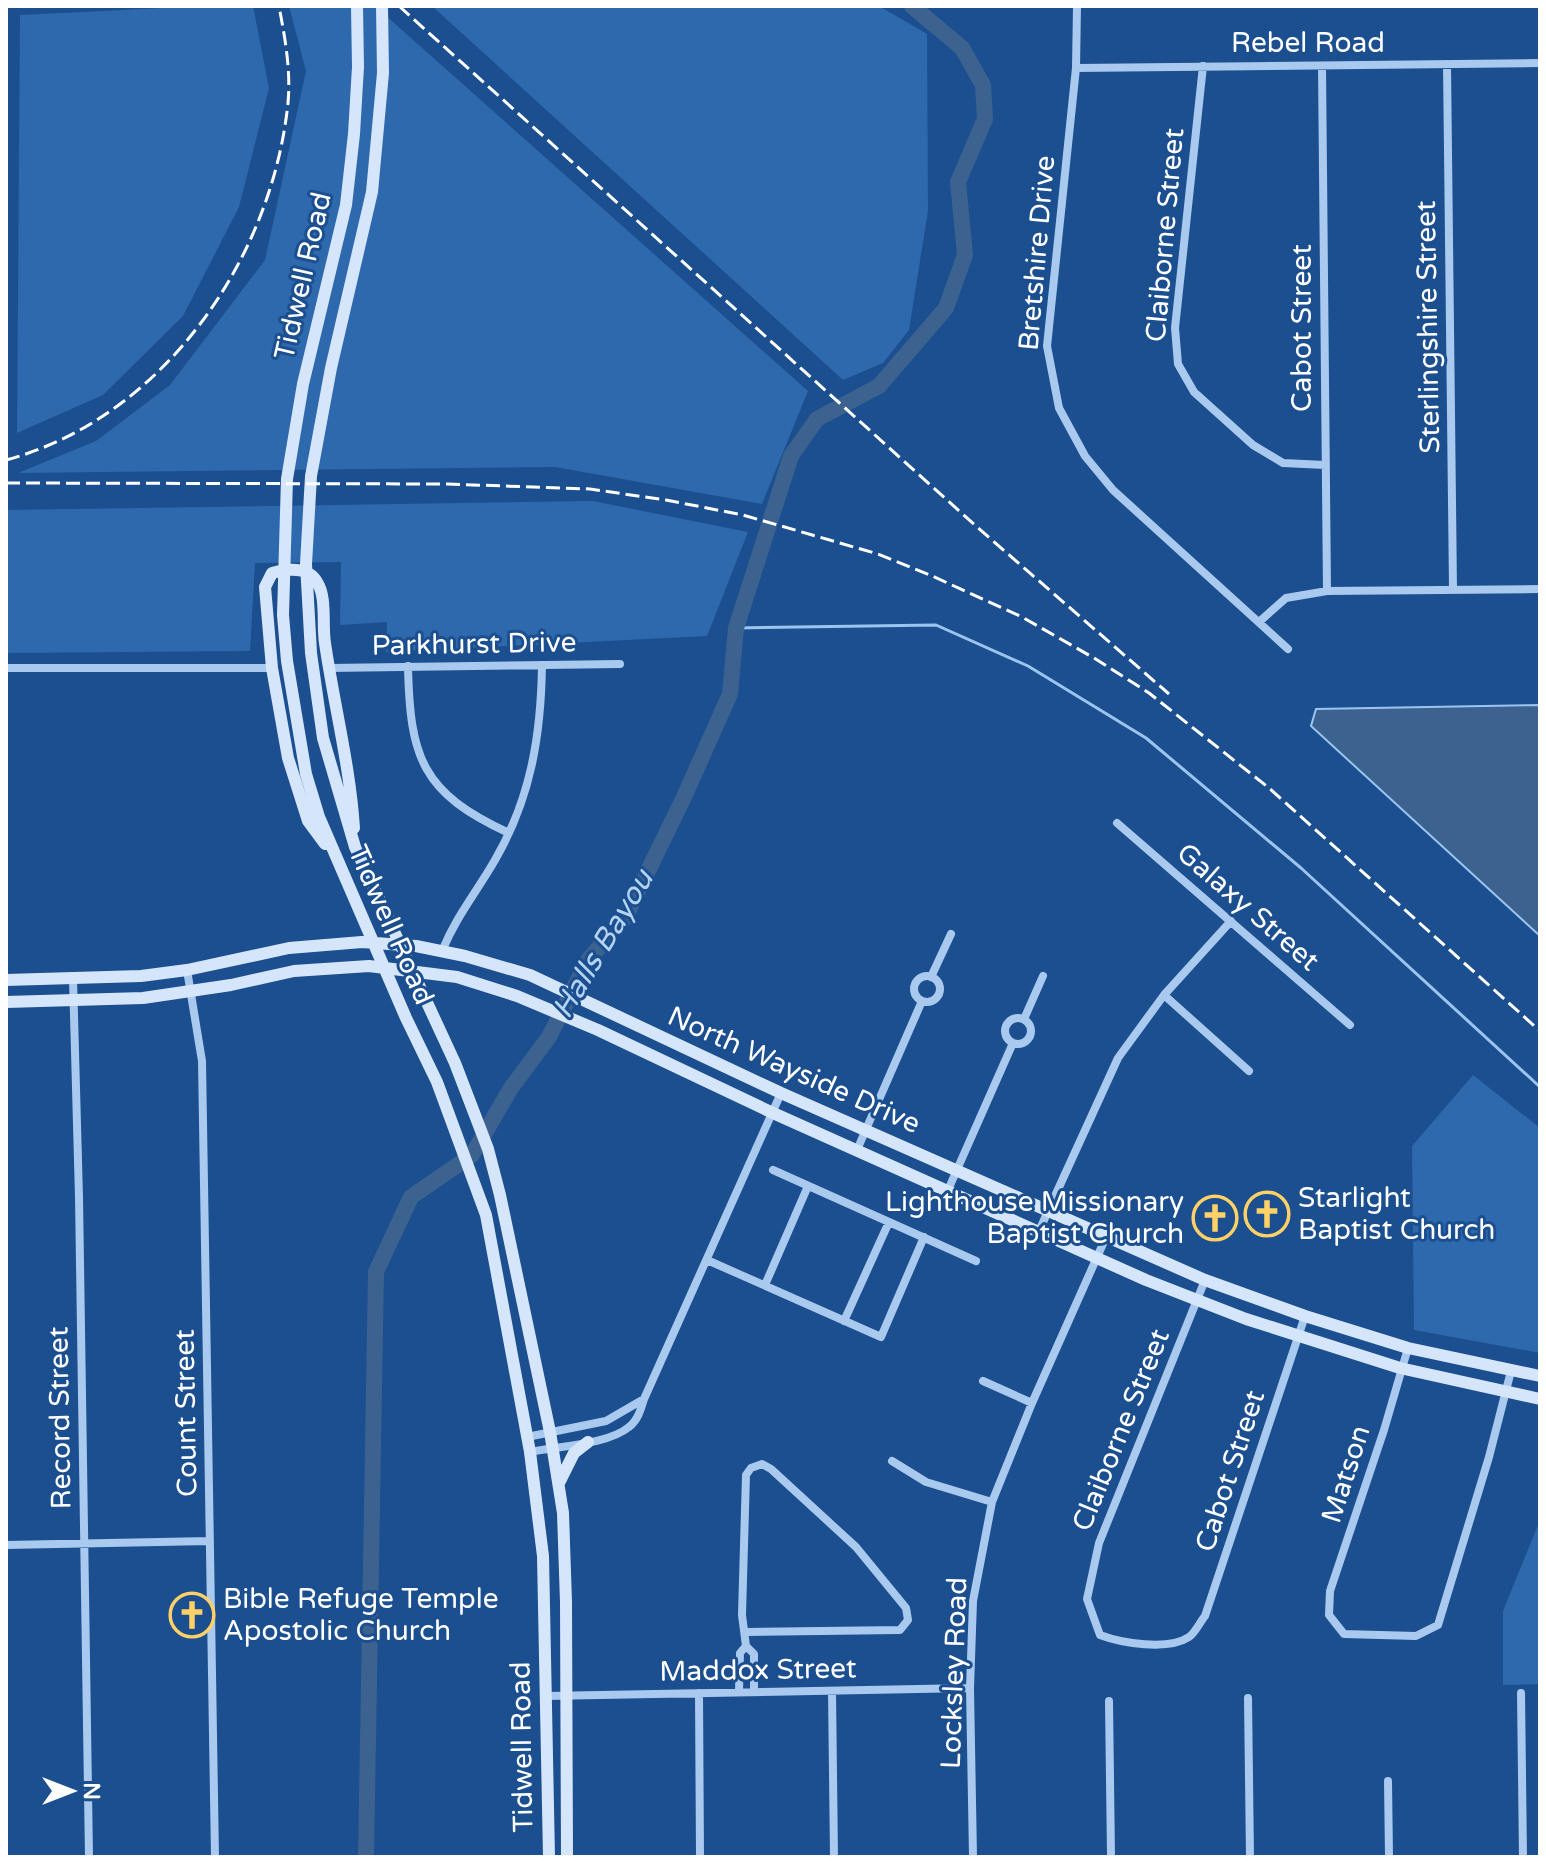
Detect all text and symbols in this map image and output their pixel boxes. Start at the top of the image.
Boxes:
street label: Rebel Road [1231,26,1385,60]
street label: Claiborne Street [1139,126,1191,343]
street label: Bretshire Drive [1012,154,1062,352]
street label: Tidwell Road [267,189,339,363]
street label: Sterlingshire Street [1409,200,1447,454]
street label: Cabot Street [1285,244,1319,412]
street label: Parkhurst Drive [371,625,577,663]
street label: Galaxy Street [1170,836,1326,978]
street label: Tidwell Road [341,840,441,1010]
water label: Halls Bayou [544,862,663,1025]
street label: North Wayside Drive [663,999,925,1141]
place label: Starlight Baptist Church [1298,1181,1495,1247]
place label: Lighthouse Missionary Baptist Church [885,1185,1184,1251]
church icon: Starlight Baptist Church [1243,1190,1291,1238]
church icon: Lighthouse Missionary Baptist Church [1191,1194,1239,1242]
street label: Claiborne Street [1065,1324,1177,1536]
street label: Record Street [41,1326,79,1510]
street label: Count Street [168,1329,204,1497]
street label: Cabot Street [1188,1386,1272,1556]
street label: Matson [1314,1421,1378,1527]
street label: Locksley Road [934,1576,974,1770]
place label: Bible Refuge Temple Apostolic Church [223,1582,499,1648]
church icon: Bible Refuge Temple Apostolic Church [168,1591,216,1639]
street label: Maddox Street [659,1651,857,1689]
street label: Tidwell Road [504,1661,540,1833]
north arrow [32,1751,112,1831]
text: N [78,1782,104,1800]

